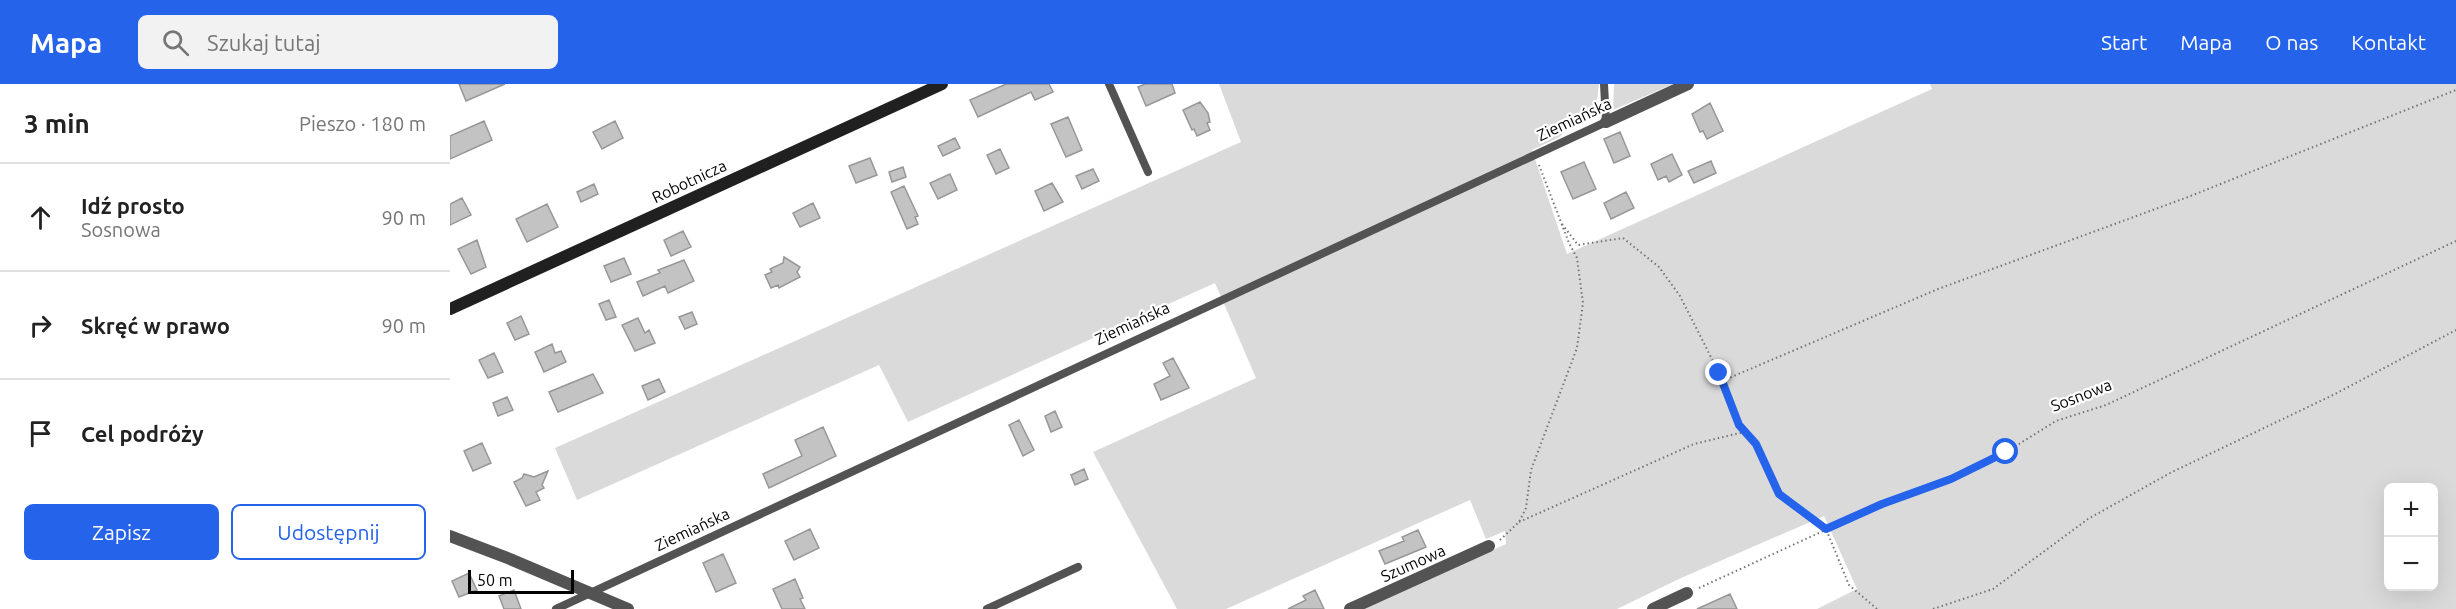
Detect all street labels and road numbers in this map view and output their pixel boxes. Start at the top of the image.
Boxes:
street label: Ziemiańska [1534,94,1614,144]
street label: Robotnicza [649,156,729,206]
street label: Ziemiańska [1092,298,1172,348]
street label: Sosnowa [2048,375,2114,415]
street label: Ziemiańska [652,504,732,554]
street label: Szumowa [1378,541,1448,585]

